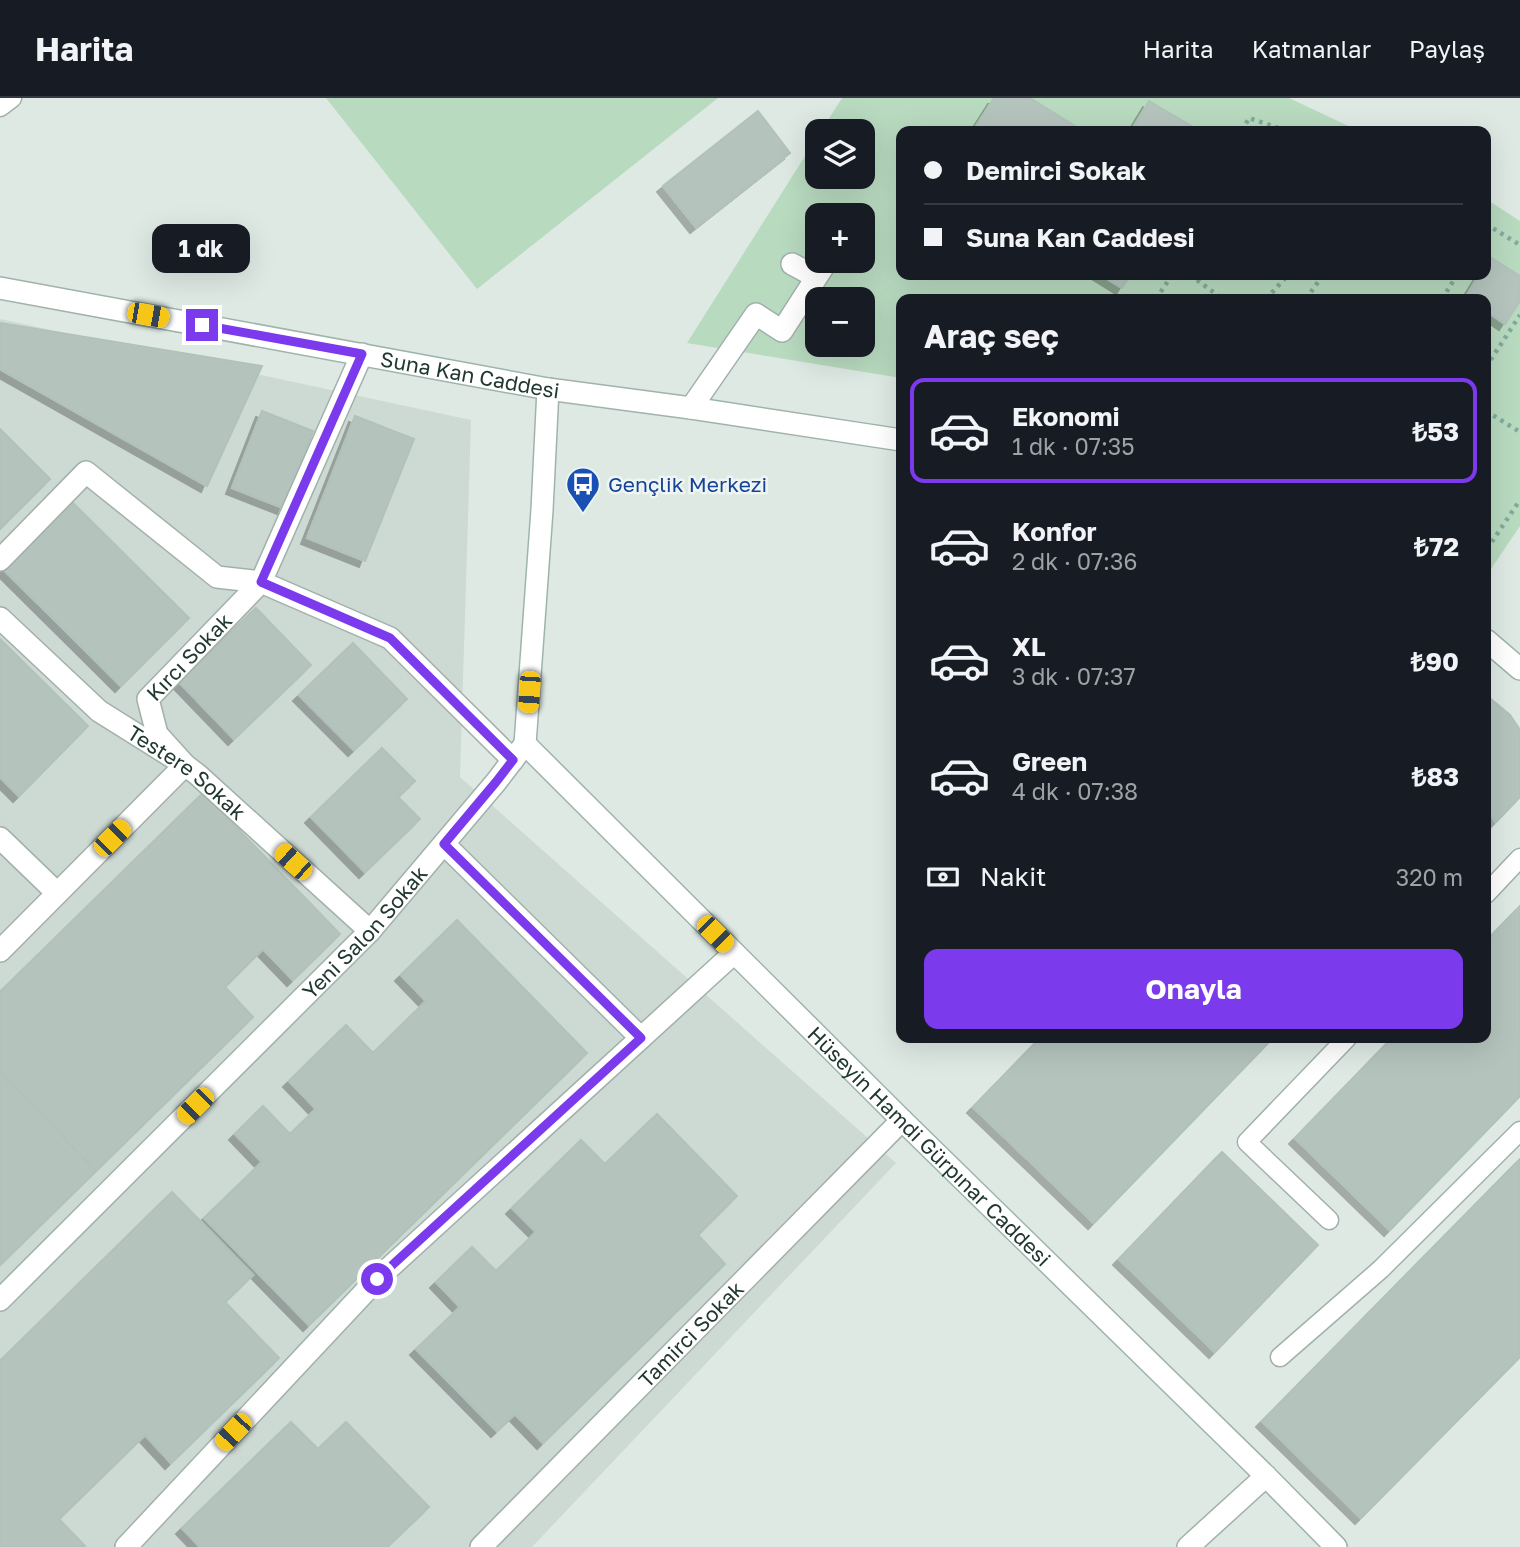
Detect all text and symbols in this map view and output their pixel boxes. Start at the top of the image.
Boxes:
text: Harita [35,29,133,68]
text: Harita [1143,34,1214,63]
text: Katmanlar [1252,34,1371,63]
text: Paylaş [1409,34,1485,63]
map controls [805,119,875,357]
button: layers [805,119,875,189]
text: Demirci Sokak [966,155,1146,186]
button: + [805,203,875,273]
text: Suna Kan Caddesi [966,222,1195,253]
callout: 1 dk [153,224,251,272]
text: 1 dk [178,234,224,262]
button: − [805,287,875,357]
car [126,301,171,329]
route end [186,309,218,341]
text: Araç seç [924,317,1059,355]
street label: Suna Kan Caddesi [378,345,561,403]
icon: car [928,399,991,462]
text: Ekonomi [1012,401,1120,432]
text: ₺53 [1412,416,1459,447]
text: 1 dk · 07:35 [1012,432,1135,460]
bus stop icon: Gençlik Merkezi [564,465,602,514]
place label: Gençlik Merkezi [608,471,767,497]
icon: car [928,514,991,577]
text: Konfor [1012,516,1097,547]
text: ₺72 [1414,531,1459,562]
text: 2 dk · 07:36 [1012,547,1137,575]
street label: Kırcı Sokak [141,607,237,706]
icon: car [928,629,991,692]
text: XL [1012,631,1046,662]
text: ₺90 [1411,646,1459,677]
text: 3 dk · 07:37 [1012,662,1136,690]
car [518,670,541,714]
street label: Testere Sokak [123,719,251,825]
icon: car [928,744,991,807]
text: Green [1012,746,1087,777]
text: ₺83 [1412,761,1459,792]
text: 4 dk · 07:38 [1012,777,1138,805]
car [90,816,135,860]
car [271,840,316,884]
icon: cash [924,858,962,896]
street label: Yeni Salon Sokak [297,860,433,1004]
text: Nakit [980,861,1047,892]
text: 320 m [1396,863,1463,891]
car [693,912,738,956]
button: Onayla [924,949,1463,1029]
street label: Hüseyin Hamdi Gürpınar Caddesi [802,1021,1056,1271]
car [173,1084,218,1128]
route start [361,1263,393,1295]
street label: Tamirci Sokak [633,1275,749,1393]
car [211,1409,256,1455]

